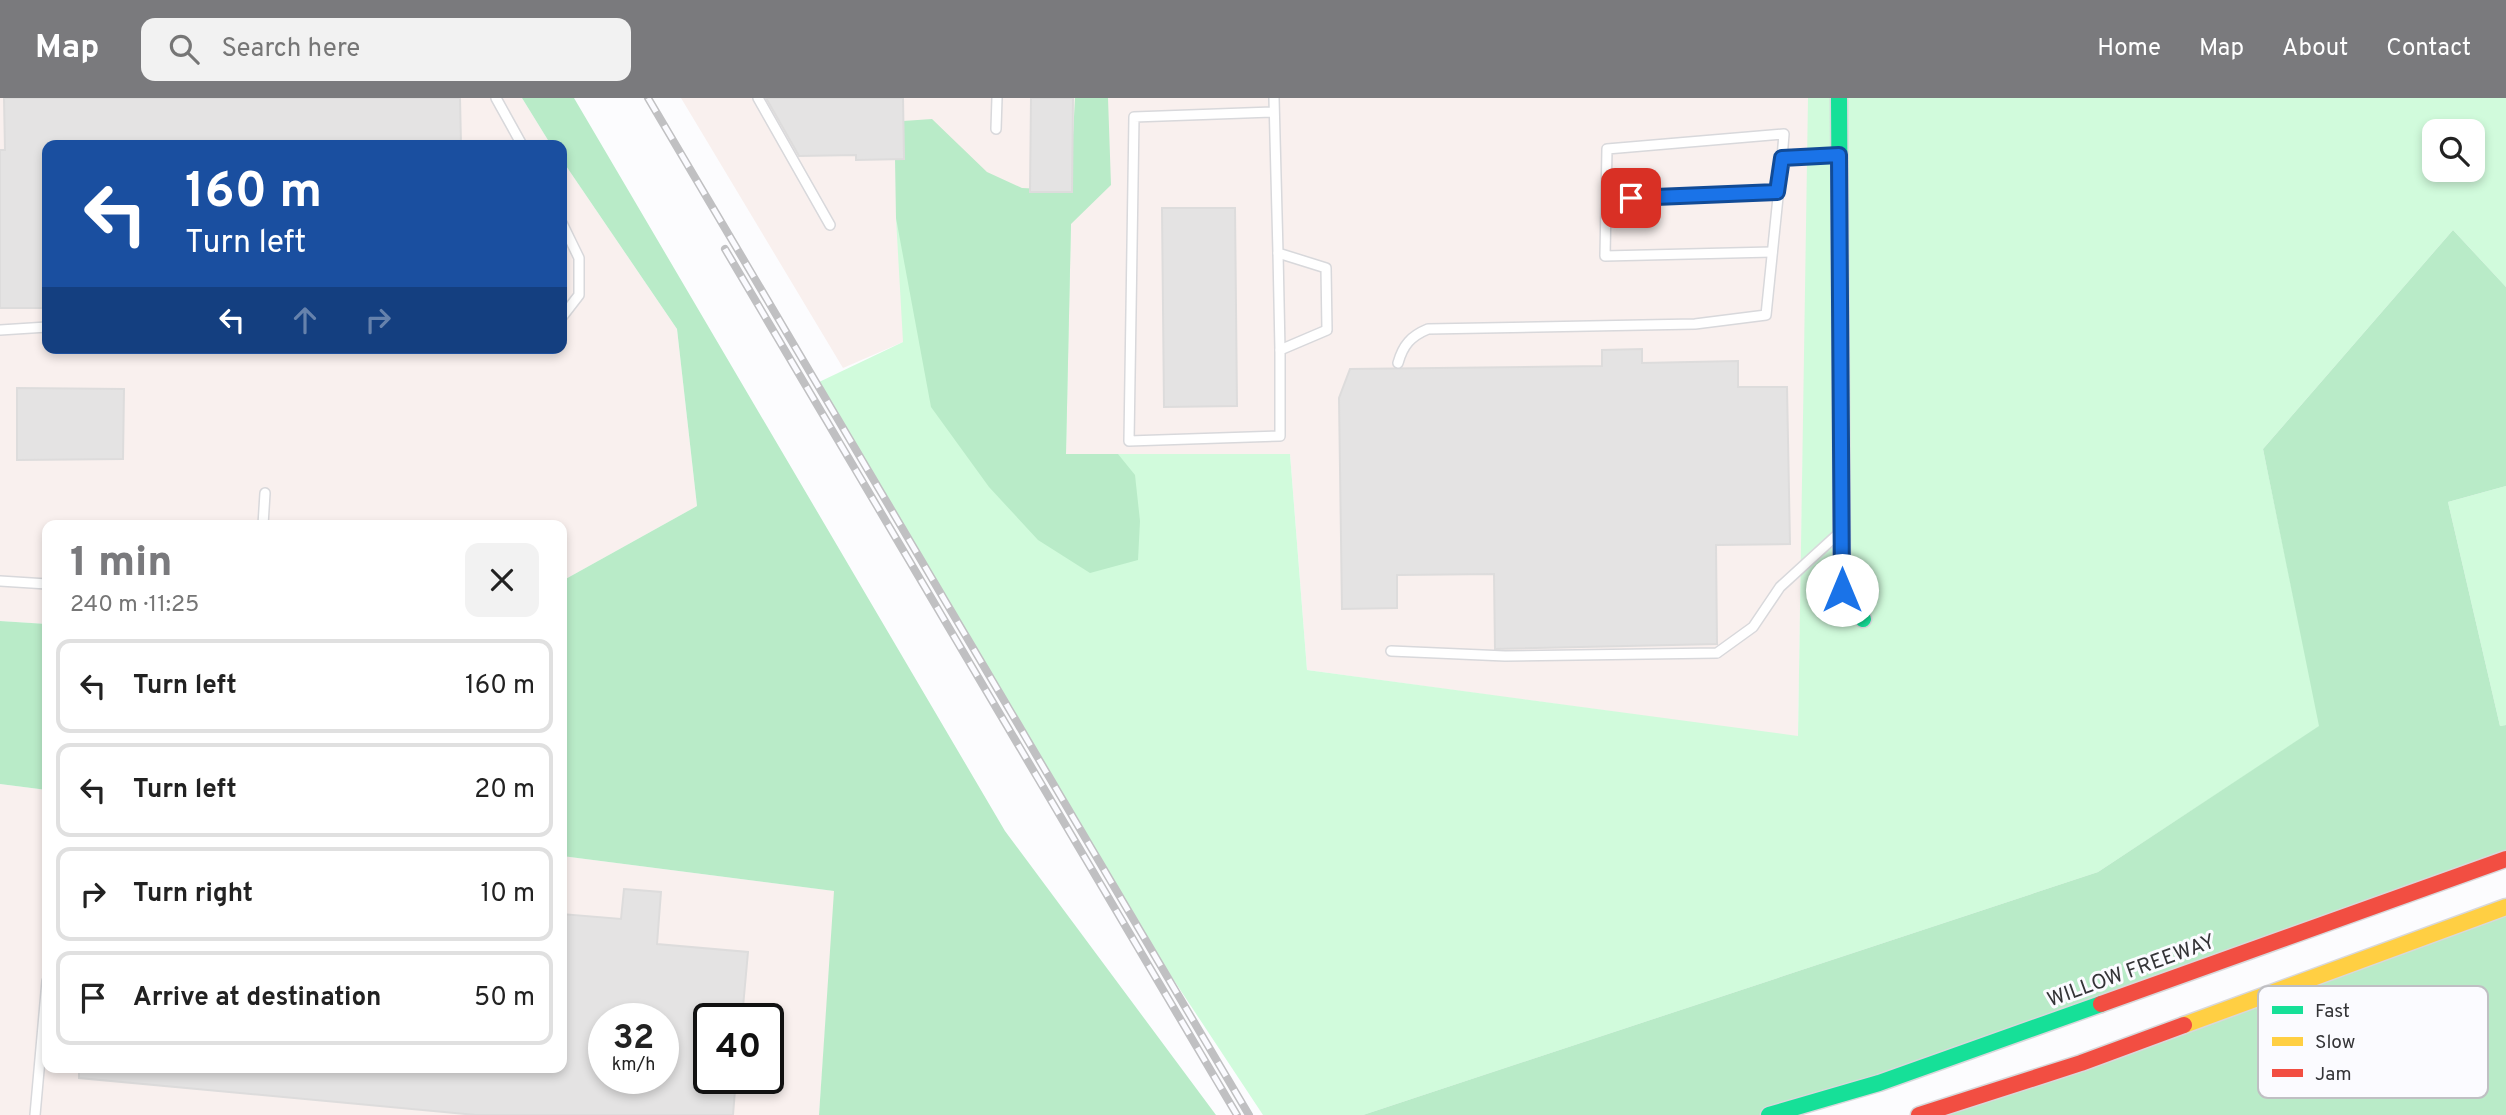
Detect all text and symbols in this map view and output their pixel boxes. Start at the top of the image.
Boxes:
search box [141,18,631,81]
text: Map [35,28,99,70]
icon: search [165,30,203,68]
text: Search here [221,33,360,66]
text: Home [2097,34,2161,64]
text: Map [2199,34,2244,64]
text: About [2282,34,2348,64]
text: Contact [2386,34,2471,64]
map controls [2422,119,2485,182]
button: search [2422,119,2485,182]
text: 160 m [185,163,322,225]
icon: left [70,168,161,259]
pin [1601,168,1661,228]
icon: arrive [1612,179,1650,217]
text: Turn left [185,224,306,264]
icon: left [213,301,251,339]
icon: ahead [286,301,324,339]
icon: right [359,301,397,339]
text: 1 min [70,538,173,591]
button: close [465,543,539,617]
position arrow [1805,553,1879,627]
text: 240 m · 11:25 [70,591,199,620]
icon: left [74,667,112,705]
text: Turn left [133,670,237,703]
text: 160 m [465,670,535,703]
icon: left [74,771,112,809]
text: Turn left [133,774,237,807]
text: 20 m [474,774,535,807]
icon: right [74,875,112,913]
text: Turn right [133,878,253,911]
text: 10 m [480,878,535,911]
street label: WILLOW FREEWAY [2044,928,2219,1014]
icon: arrive [74,979,112,1017]
text: Arrive at destination [133,982,381,1015]
text: 50 m [474,982,535,1015]
legend [2258,986,2488,1098]
text: Fast [2315,1000,2350,1024]
speed limit sign: 40 [693,1003,784,1094]
text: 32 [613,1017,654,1061]
text: Slow [2315,1031,2355,1055]
text: km/h [612,1054,655,1077]
text: Jam [2315,1063,2352,1087]

